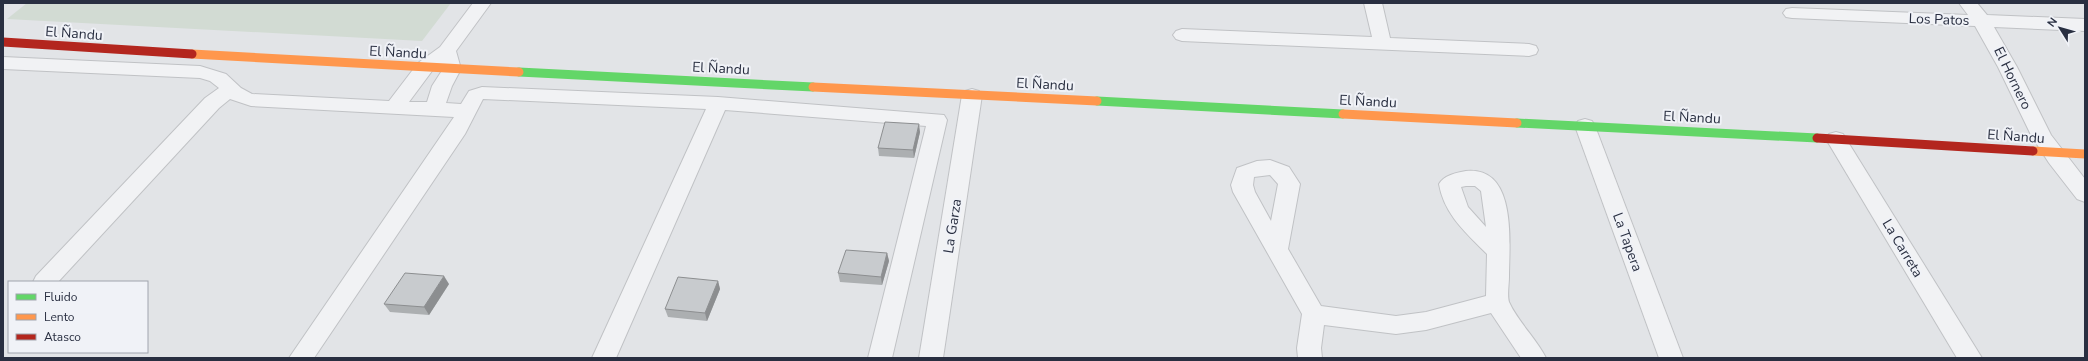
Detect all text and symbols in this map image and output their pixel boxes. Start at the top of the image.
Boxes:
north arrow [2040,8,2080,48]
street label: Los Patos [1908,9,1970,30]
text: N [2044,14,2061,30]
street label: El Ñandu [45,22,103,45]
street label: El Ñandu [369,42,427,63]
street label: El Hornero [1989,44,2036,113]
street label: El Ñandu [692,58,750,79]
street label: El Ñandu [1016,74,1074,95]
street label: El Ñandu [1339,91,1397,112]
street label: El Ñandu [1663,107,1721,128]
street label: El Ñandu [1987,125,2045,148]
street label: La Garza [939,197,966,255]
street label: La Tapera [1608,210,1647,274]
street label: La Carreta [1878,216,1927,281]
legend [8,281,148,353]
text: Fluido [44,289,78,305]
text: Lento [44,309,75,325]
text: Atasco [44,329,81,345]

